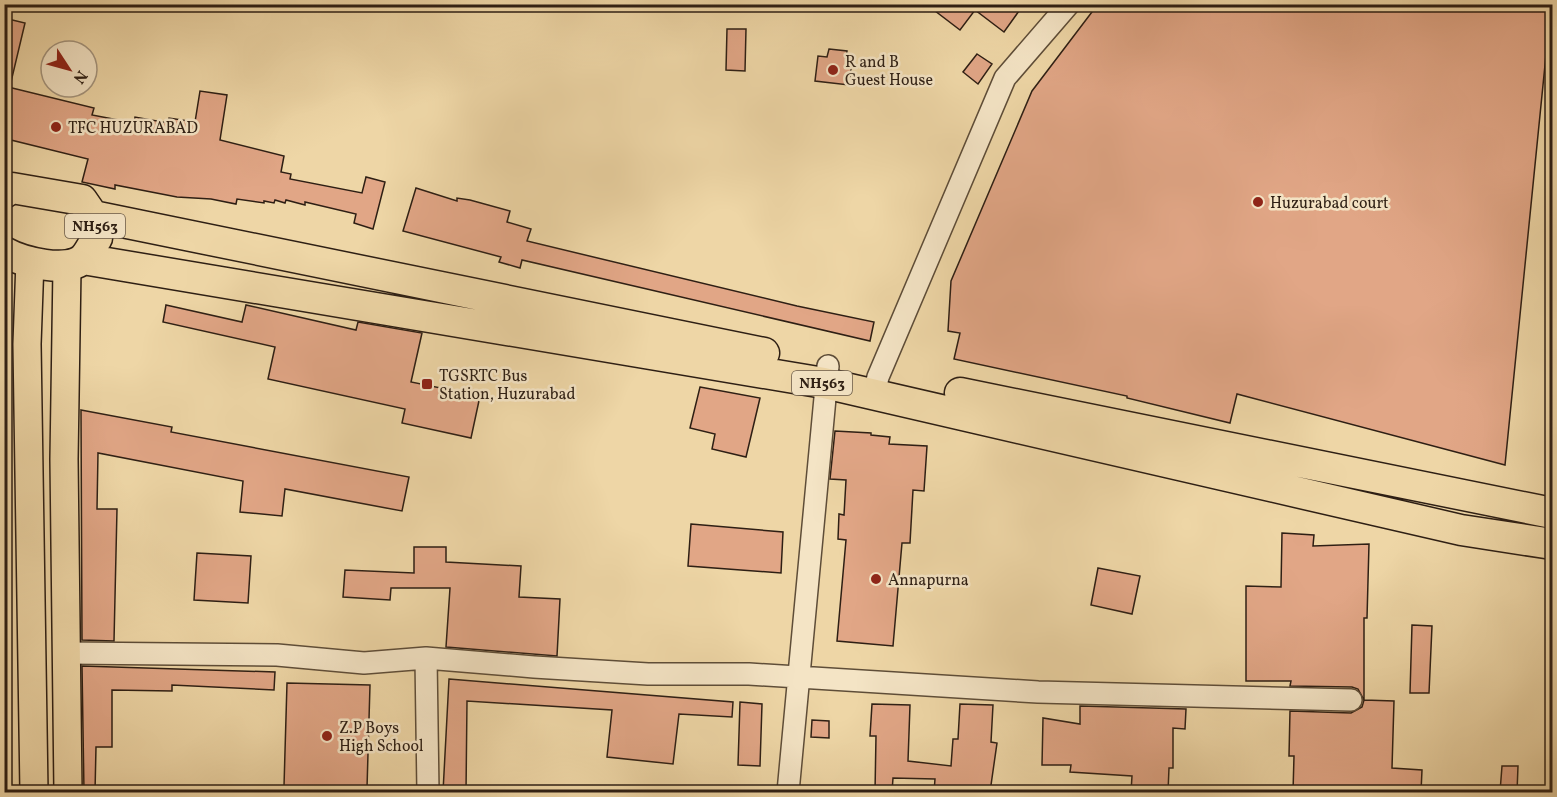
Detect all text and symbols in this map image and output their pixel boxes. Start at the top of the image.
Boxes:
north arrow [39,39,99,99]
place label: R and B Guest House [845,52,933,92]
marker: R and B Guest House [826,63,840,77]
text: N [67,65,92,88]
place label: TFC HUZURABAD [68,118,198,140]
marker: TFC HUZURABAD [49,120,63,134]
place label: Huzurabad court [1270,193,1389,215]
marker: Huzurabad court [1251,195,1265,209]
road number: NH563 [65,214,125,238]
place label: TGSRTC Bus Station, Huzurabad [439,366,576,406]
road number: NH563 [792,371,852,395]
marker: TGSRTC Bus Station, Huzurabad [420,377,434,391]
place label: Annapurna [888,570,969,592]
marker: Annapurna [869,572,883,586]
place label: Z.P Boys High School [339,718,424,758]
marker: Z.P Boys High School [320,729,334,743]

